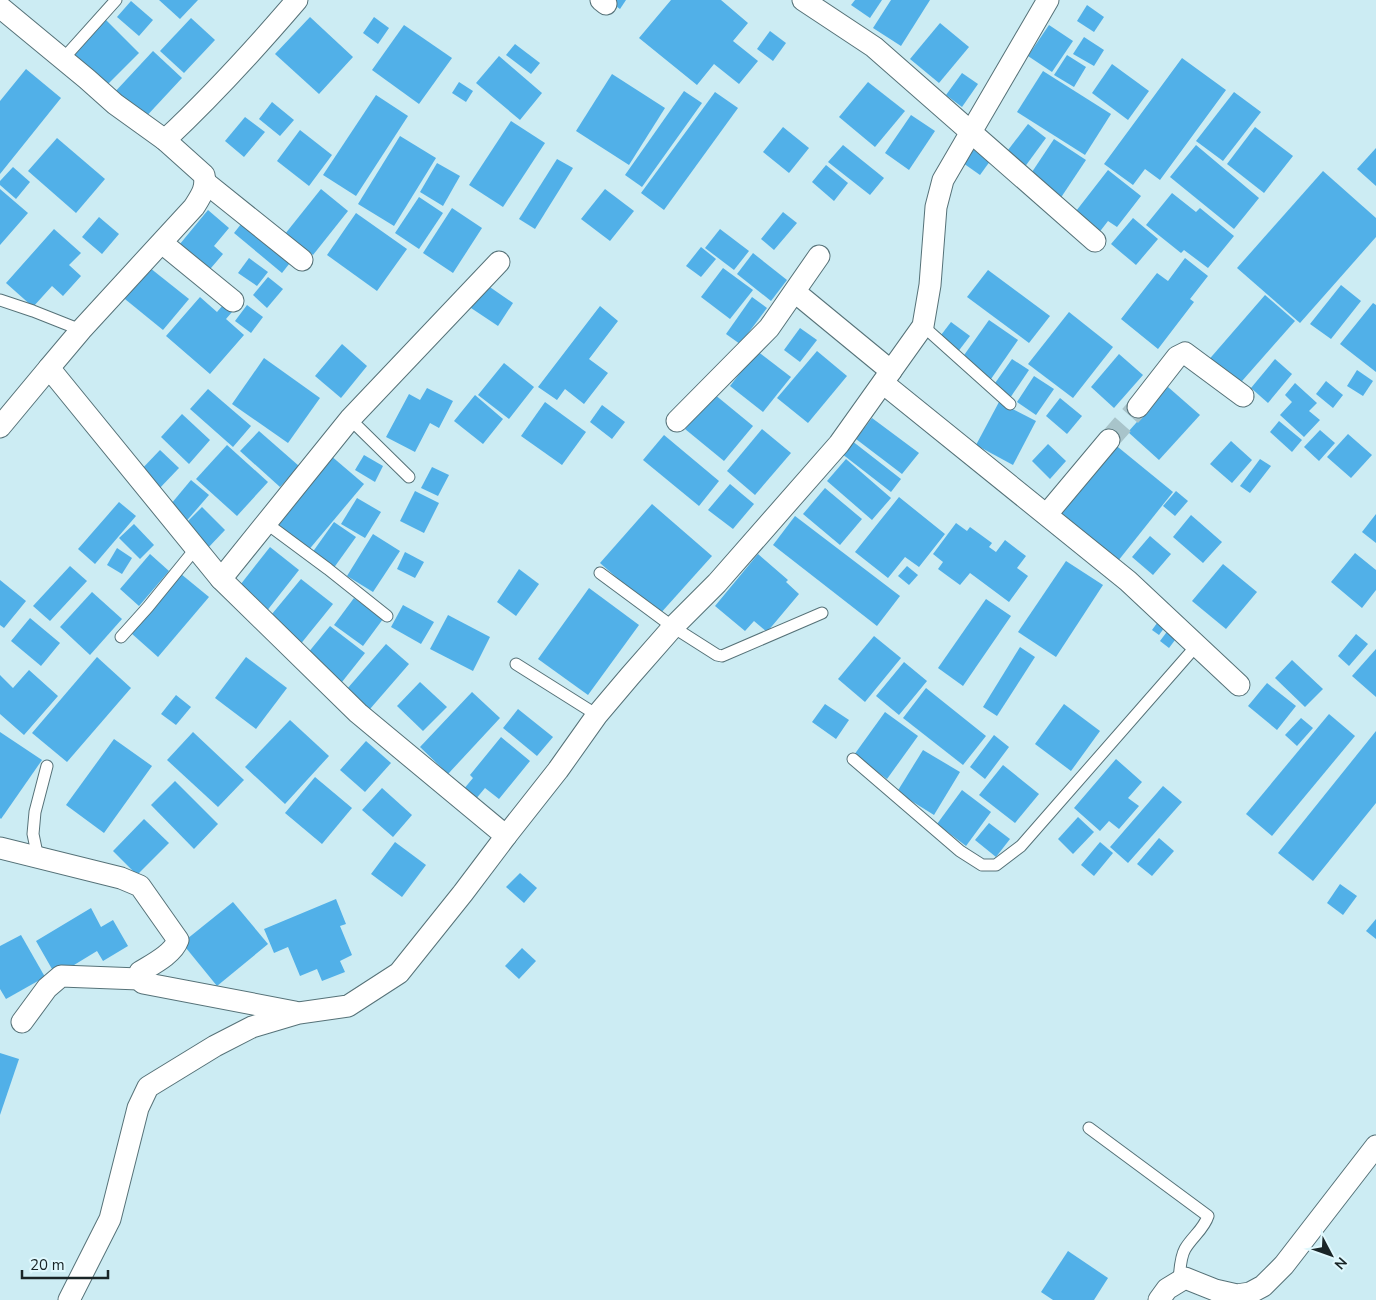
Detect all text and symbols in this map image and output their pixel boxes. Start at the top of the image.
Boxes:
north arrow [1306,1230,1356,1280]
scale bar [22,1248,109,1280]
text: N [1330,1253,1351,1273]
text: 20 m [30,1255,65,1275]

